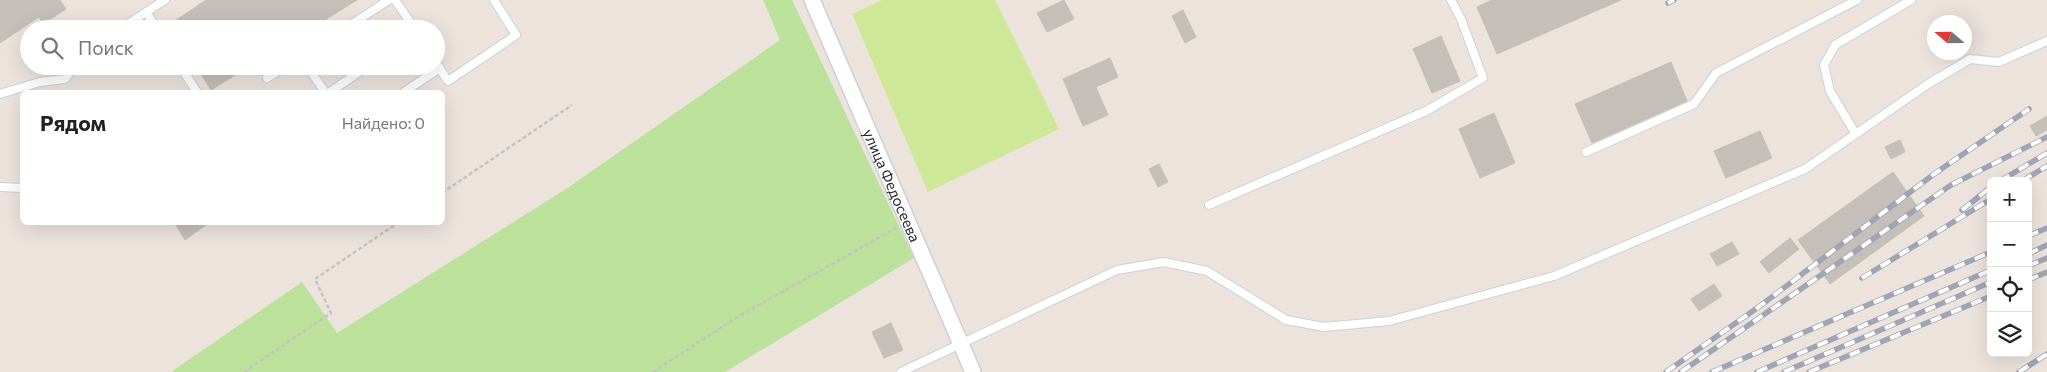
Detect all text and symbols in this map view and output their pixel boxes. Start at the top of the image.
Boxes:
north arrow [1927,15,1972,60]
search box [20,20,445,75]
icon: search [38,34,66,62]
text: Поиск [78,36,134,59]
text: Рядом [40,110,106,135]
text: Найдено: 0 [342,113,425,132]
street label: улица Федосеева [860,126,925,245]
map controls [1987,177,2032,357]
button: + [1987,177,2032,222]
button: − [1987,222,2032,267]
button: locate [1987,267,2032,312]
button: layers [1987,312,2032,357]

